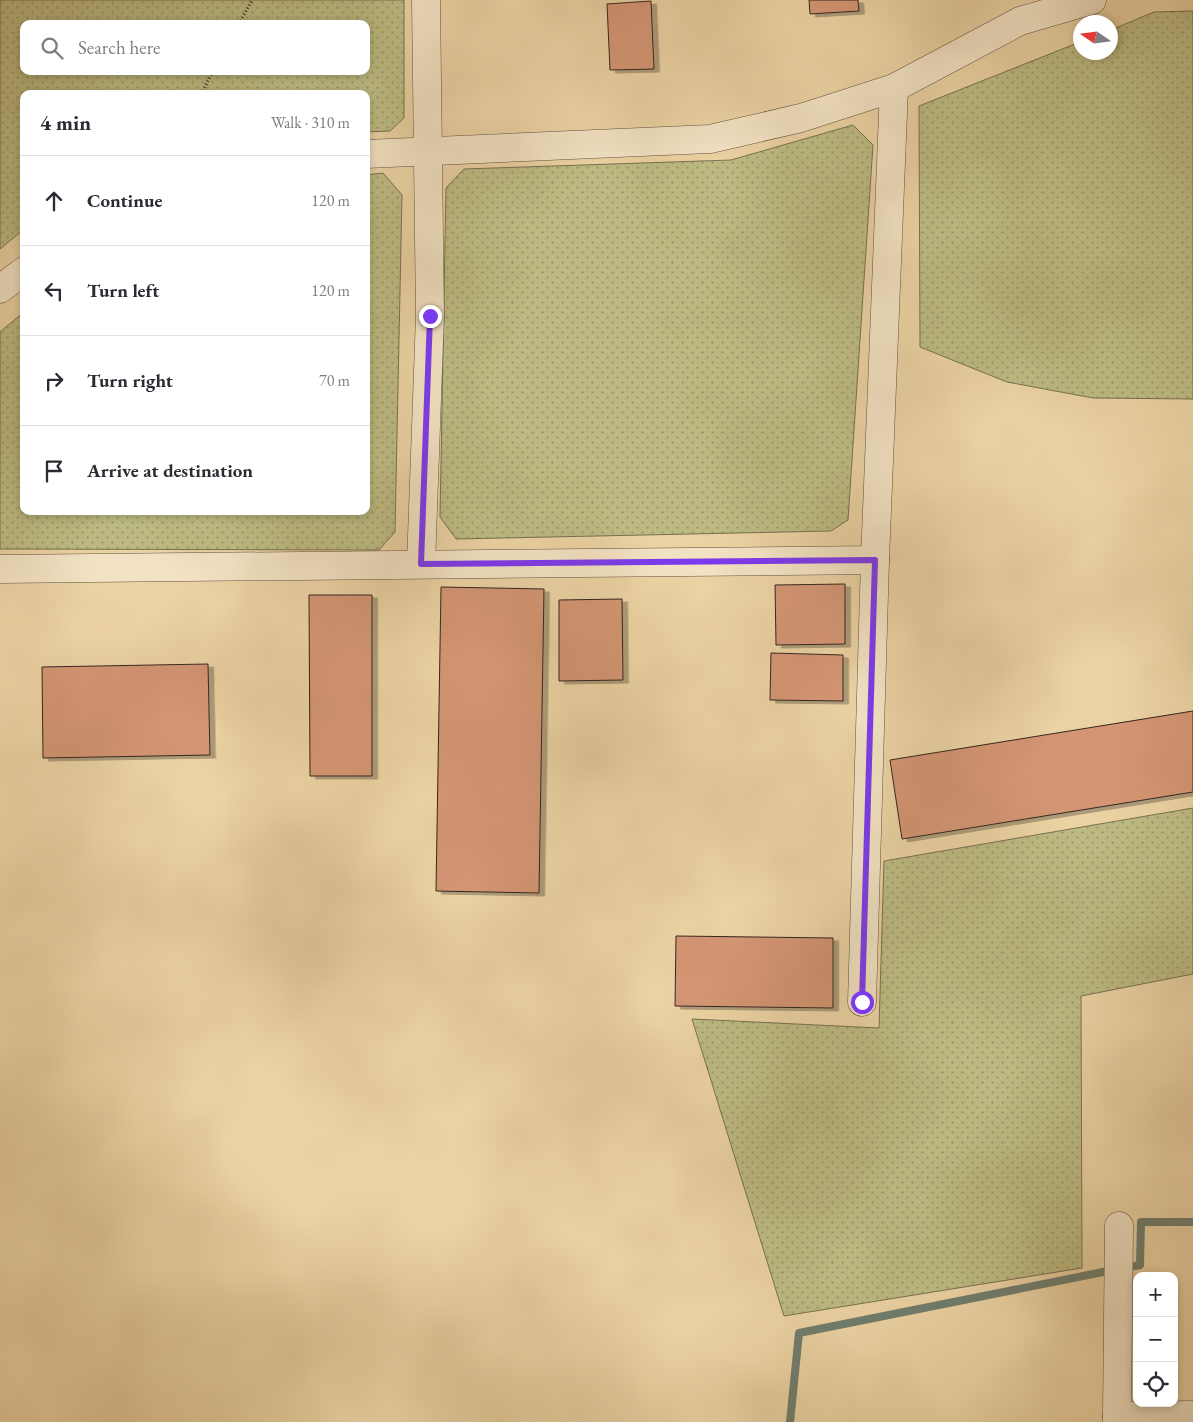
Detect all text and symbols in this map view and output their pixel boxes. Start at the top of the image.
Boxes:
north arrow [1073,15,1118,60]
search box [20,20,370,75]
icon: search [38,34,66,62]
text: Search here [78,35,160,60]
text: 4 min [40,109,91,136]
text: Walk · 310 m [271,112,350,133]
icon: ahead [40,187,68,215]
text: Continue [87,188,162,213]
text: 120 m [311,190,350,211]
icon: left [40,277,68,305]
text: Turn left [87,278,159,303]
text: 120 m [311,280,350,301]
route end [419,305,442,328]
icon: right [40,367,68,395]
text: Turn right [87,368,173,393]
text: 70 m [319,370,350,391]
icon: arrive [40,457,68,485]
text: Arrive at destination [87,458,253,483]
route start [851,991,874,1014]
map controls [1133,1272,1178,1407]
button: + [1133,1272,1178,1317]
button: − [1133,1317,1178,1362]
button: locate [1133,1362,1178,1407]

